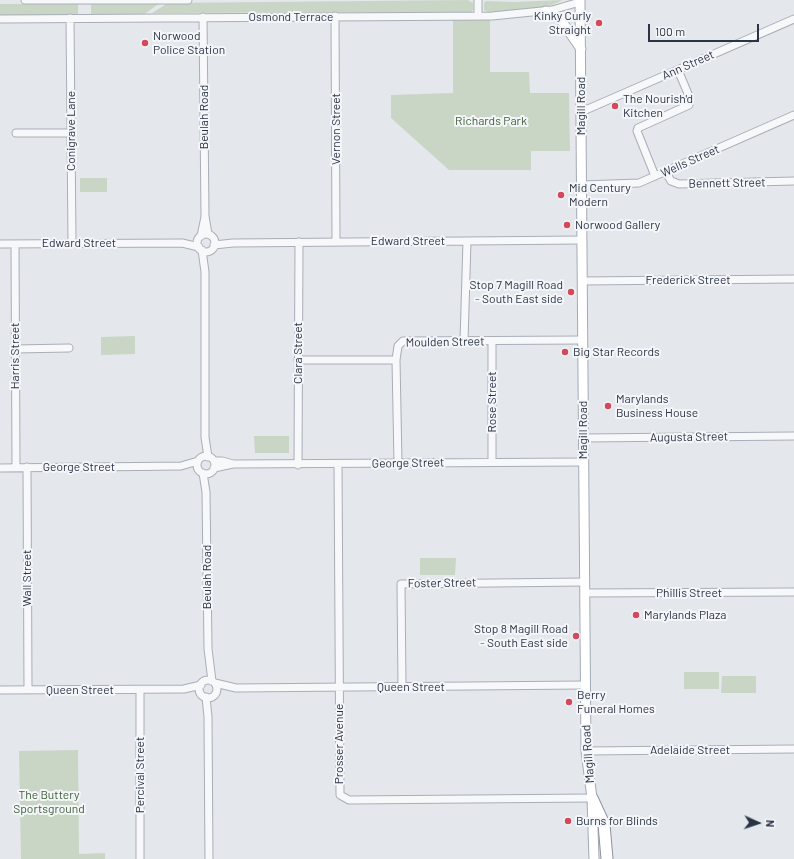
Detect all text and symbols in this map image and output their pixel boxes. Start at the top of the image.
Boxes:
place label: Kinky Curly Straight [534,9,591,37]
street label: Osmond Terrace [249,10,333,24]
scale bar [650,16,761,42]
marker: Kinky Curly Straight [594,18,604,28]
text: 100 m [655,24,685,38]
place label: Norwood Police Station [153,29,225,57]
marker: Norwood Police Station [140,38,150,48]
street label: Ann Street [660,47,716,83]
street label: Magill Road [574,77,588,135]
street label: Beulah Road [197,85,211,149]
street label: Conigrave Lane [64,91,78,171]
place label: The Nourish'd Kitchen [623,92,693,120]
street label: Vernon Street [329,93,343,165]
marker: The Nourish'd Kitchen [610,101,620,111]
park label: Richards Park [455,114,527,128]
street label: Wells Street [658,142,722,180]
street label: Bennett Street [688,175,766,191]
place label: Mid Century Modern [569,181,631,209]
marker: Mid Century Modern [556,190,566,200]
place label: Norwood Gallery [575,218,660,232]
marker: Norwood Gallery [562,220,572,230]
street label: Edward Street [371,234,445,248]
street label: Edward Street [42,236,116,250]
street label: Frederick Street [645,273,731,287]
place label: Stop 7 Magill Road - South East side [470,278,563,306]
marker: Stop 7 Magill Road - South East side [566,287,576,297]
street label: Clara Street [291,322,305,384]
street label: Harris Street [8,323,22,389]
street label: Moulden Street [405,334,485,350]
place label: Big Star Records [573,345,660,359]
marker: Big Star Records [560,347,570,357]
street label: Rose Street [485,371,499,433]
place label: Marylands Business House [616,392,698,420]
street label: Magill Road [576,401,590,459]
marker: Marylands Business House [603,401,613,411]
street label: Augusta Street [650,429,728,445]
street label: George Street [372,455,444,471]
street label: George Street [43,460,115,474]
street label: Beulah Road [200,545,214,609]
street label: Wall Street [20,550,34,606]
street label: Foster Street [408,575,476,591]
street label: Phillis Street [656,586,722,600]
place label: Marylands Plaza [644,608,726,622]
marker: Marylands Plaza [631,610,641,620]
place label: Stop 8 Magill Road - South East side [474,622,568,650]
marker: Stop 8 Magill Road - South East side [571,631,581,641]
street label: Queen Street [377,680,445,694]
street label: Queen Street [46,683,114,697]
place label: Berry Funeral Homes [577,688,655,716]
marker: Berry Funeral Homes [564,697,574,707]
street label: Prosser Avenue [332,704,346,784]
street label: Magill Road [579,724,597,784]
street label: Percival Street [133,737,147,813]
street label: Adelaide Street [650,743,730,757]
park label: The Buttery Sportsground [13,788,85,816]
north arrow [738,803,778,843]
place label: Burns for Blinds [576,814,658,828]
marker: Burns for Blinds [563,816,573,826]
text: N [764,820,777,828]

